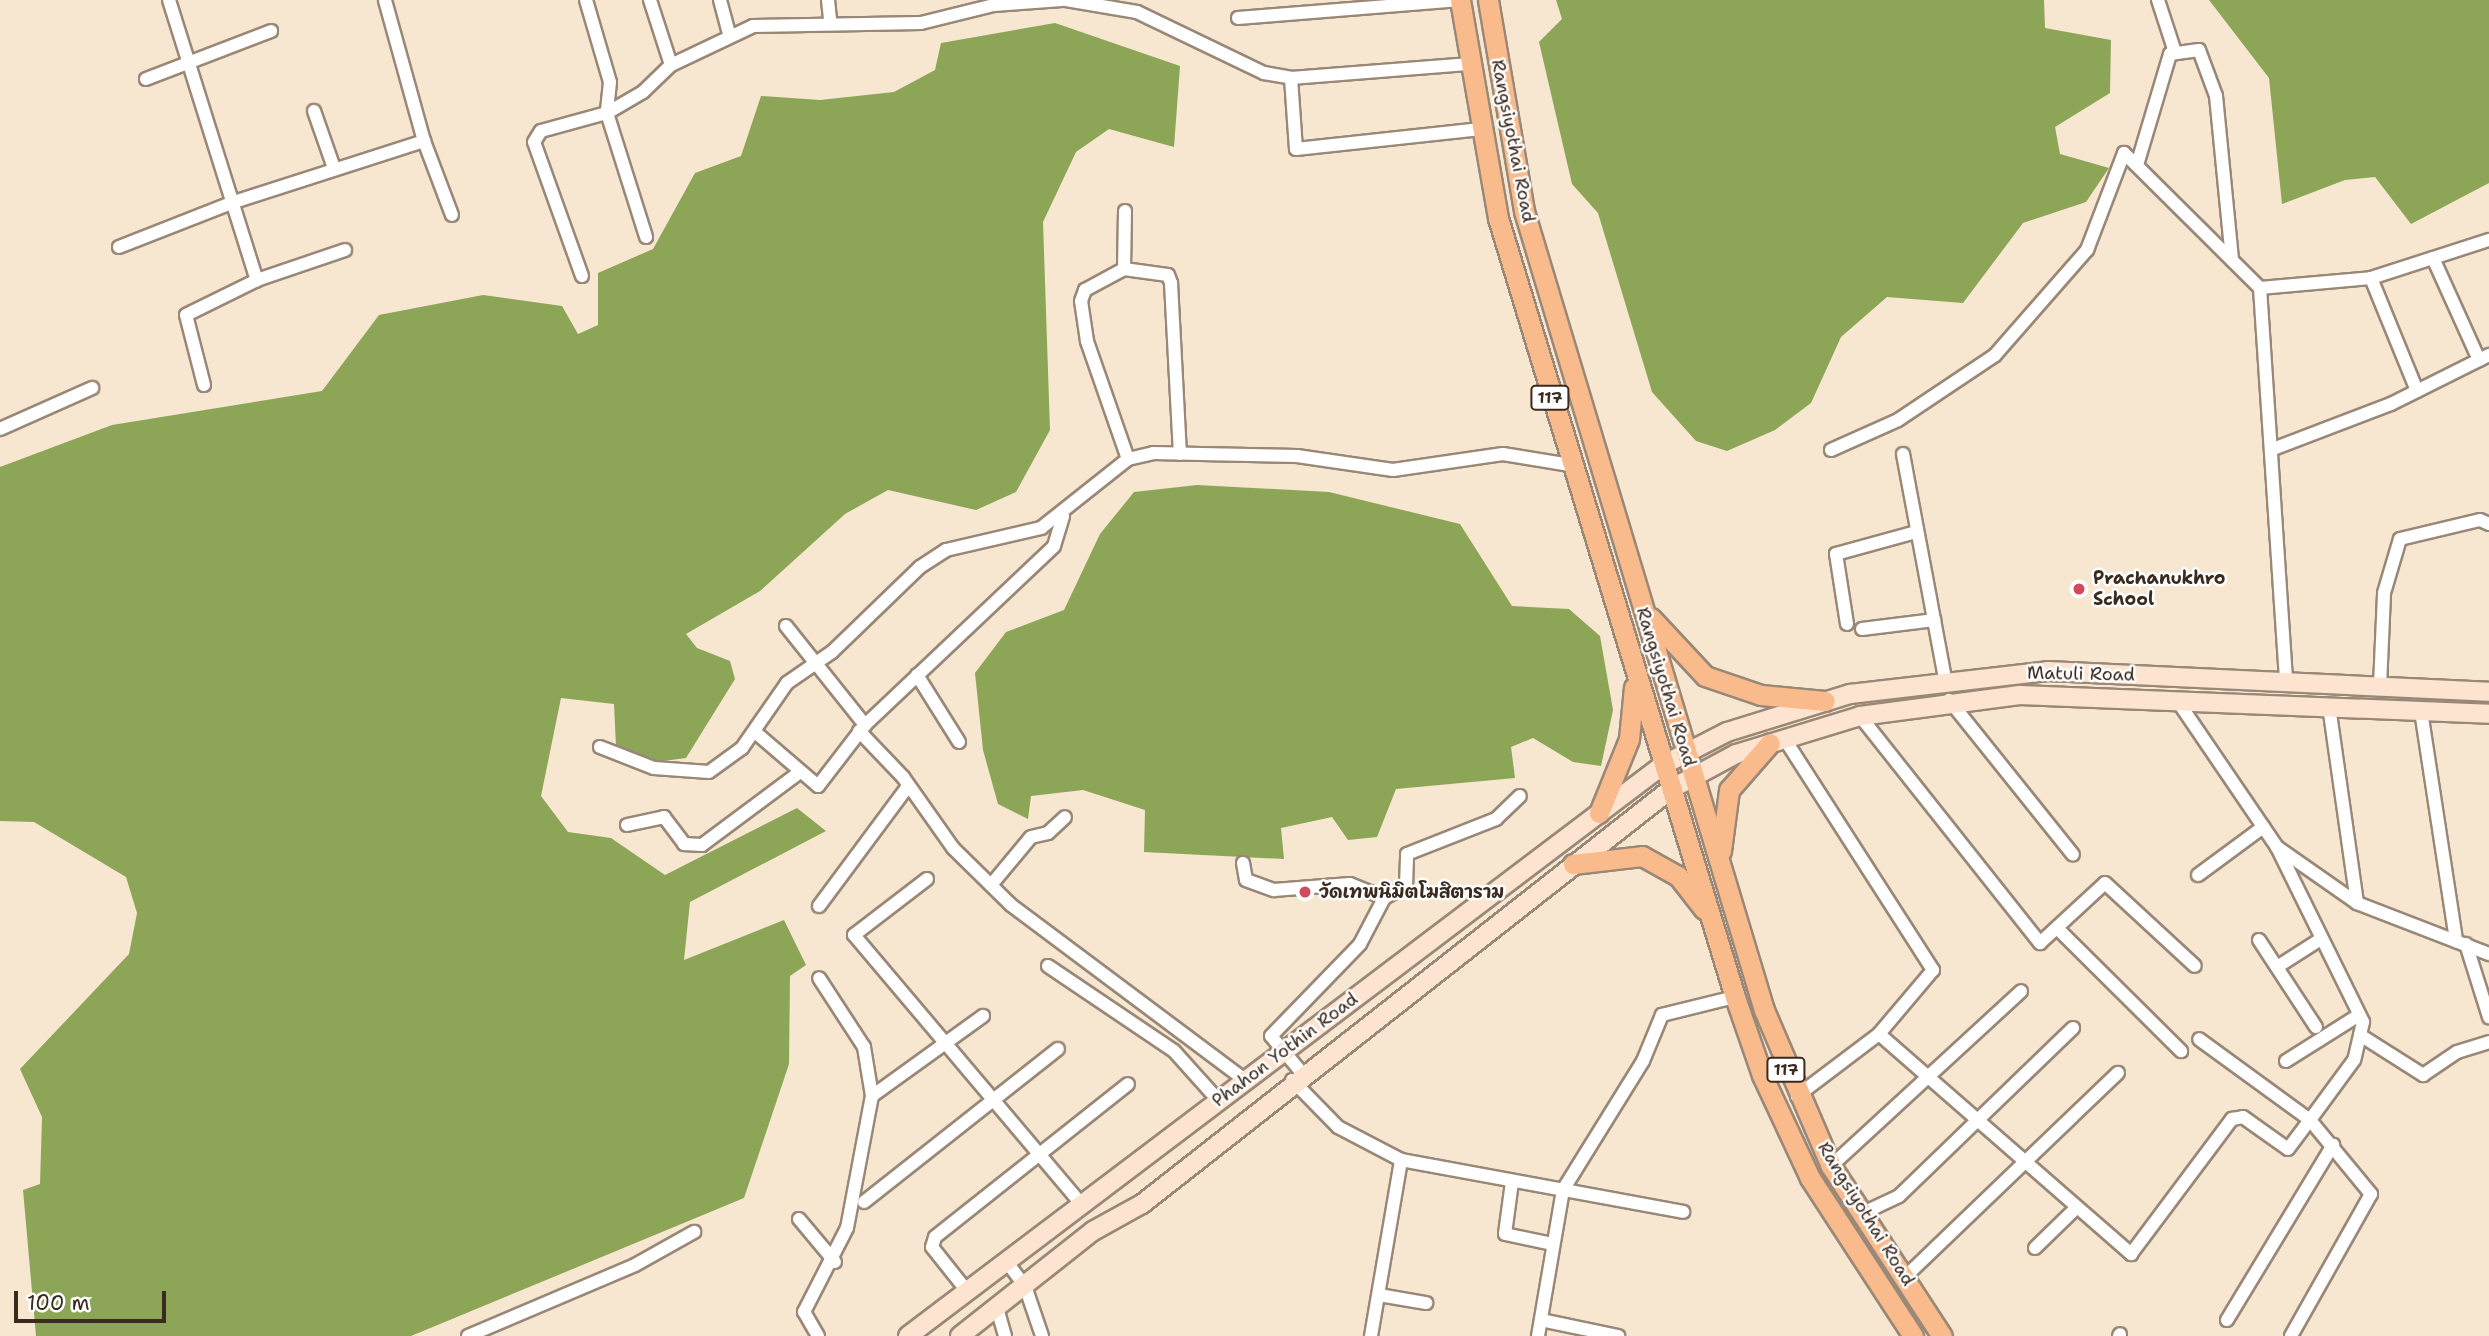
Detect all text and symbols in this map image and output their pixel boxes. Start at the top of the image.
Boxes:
street label: Rangsiyothai Road [1487,58,1539,224]
road number: 117 [1529,386,1571,410]
place label: Prachanukhro School [2093,568,2225,610]
marker: Prachanukhro School [2071,581,2087,597]
street label: Rangsiyothai Road [1631,605,1701,769]
street label: Matuli Road [2027,662,2135,686]
place label: วัดเทพนิมิตโฆสิตาราม [1319,881,1504,903]
marker: วัดเทพนิมิตโฆสิตาราม [1297,884,1313,900]
street label: Phahon Yothin Road [1208,988,1362,1112]
road number: 117 [1765,1058,1807,1082]
street label: Rangsiyothai Road [1813,1138,1919,1290]
scale bar [18,1276,170,1320]
text: 100 m [27,1289,90,1317]

